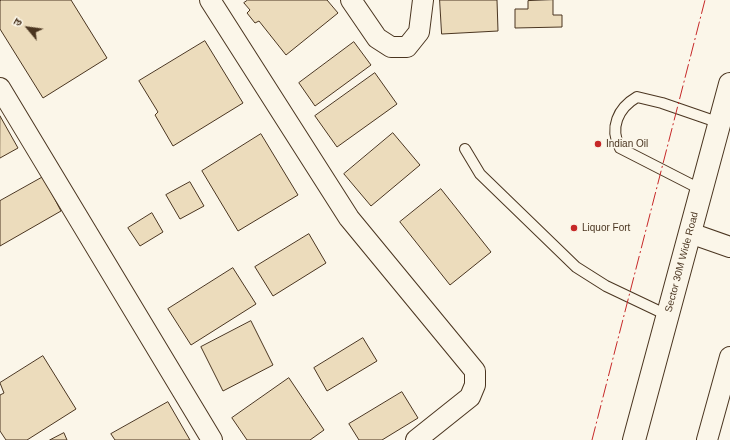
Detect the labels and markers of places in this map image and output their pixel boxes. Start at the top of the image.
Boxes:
place label: Indian Oil [606,138,648,150]
marker: Indian Oil [593,139,603,149]
place label: Liquor Fort [582,222,630,234]
marker: Liquor Fort [569,223,579,233]

